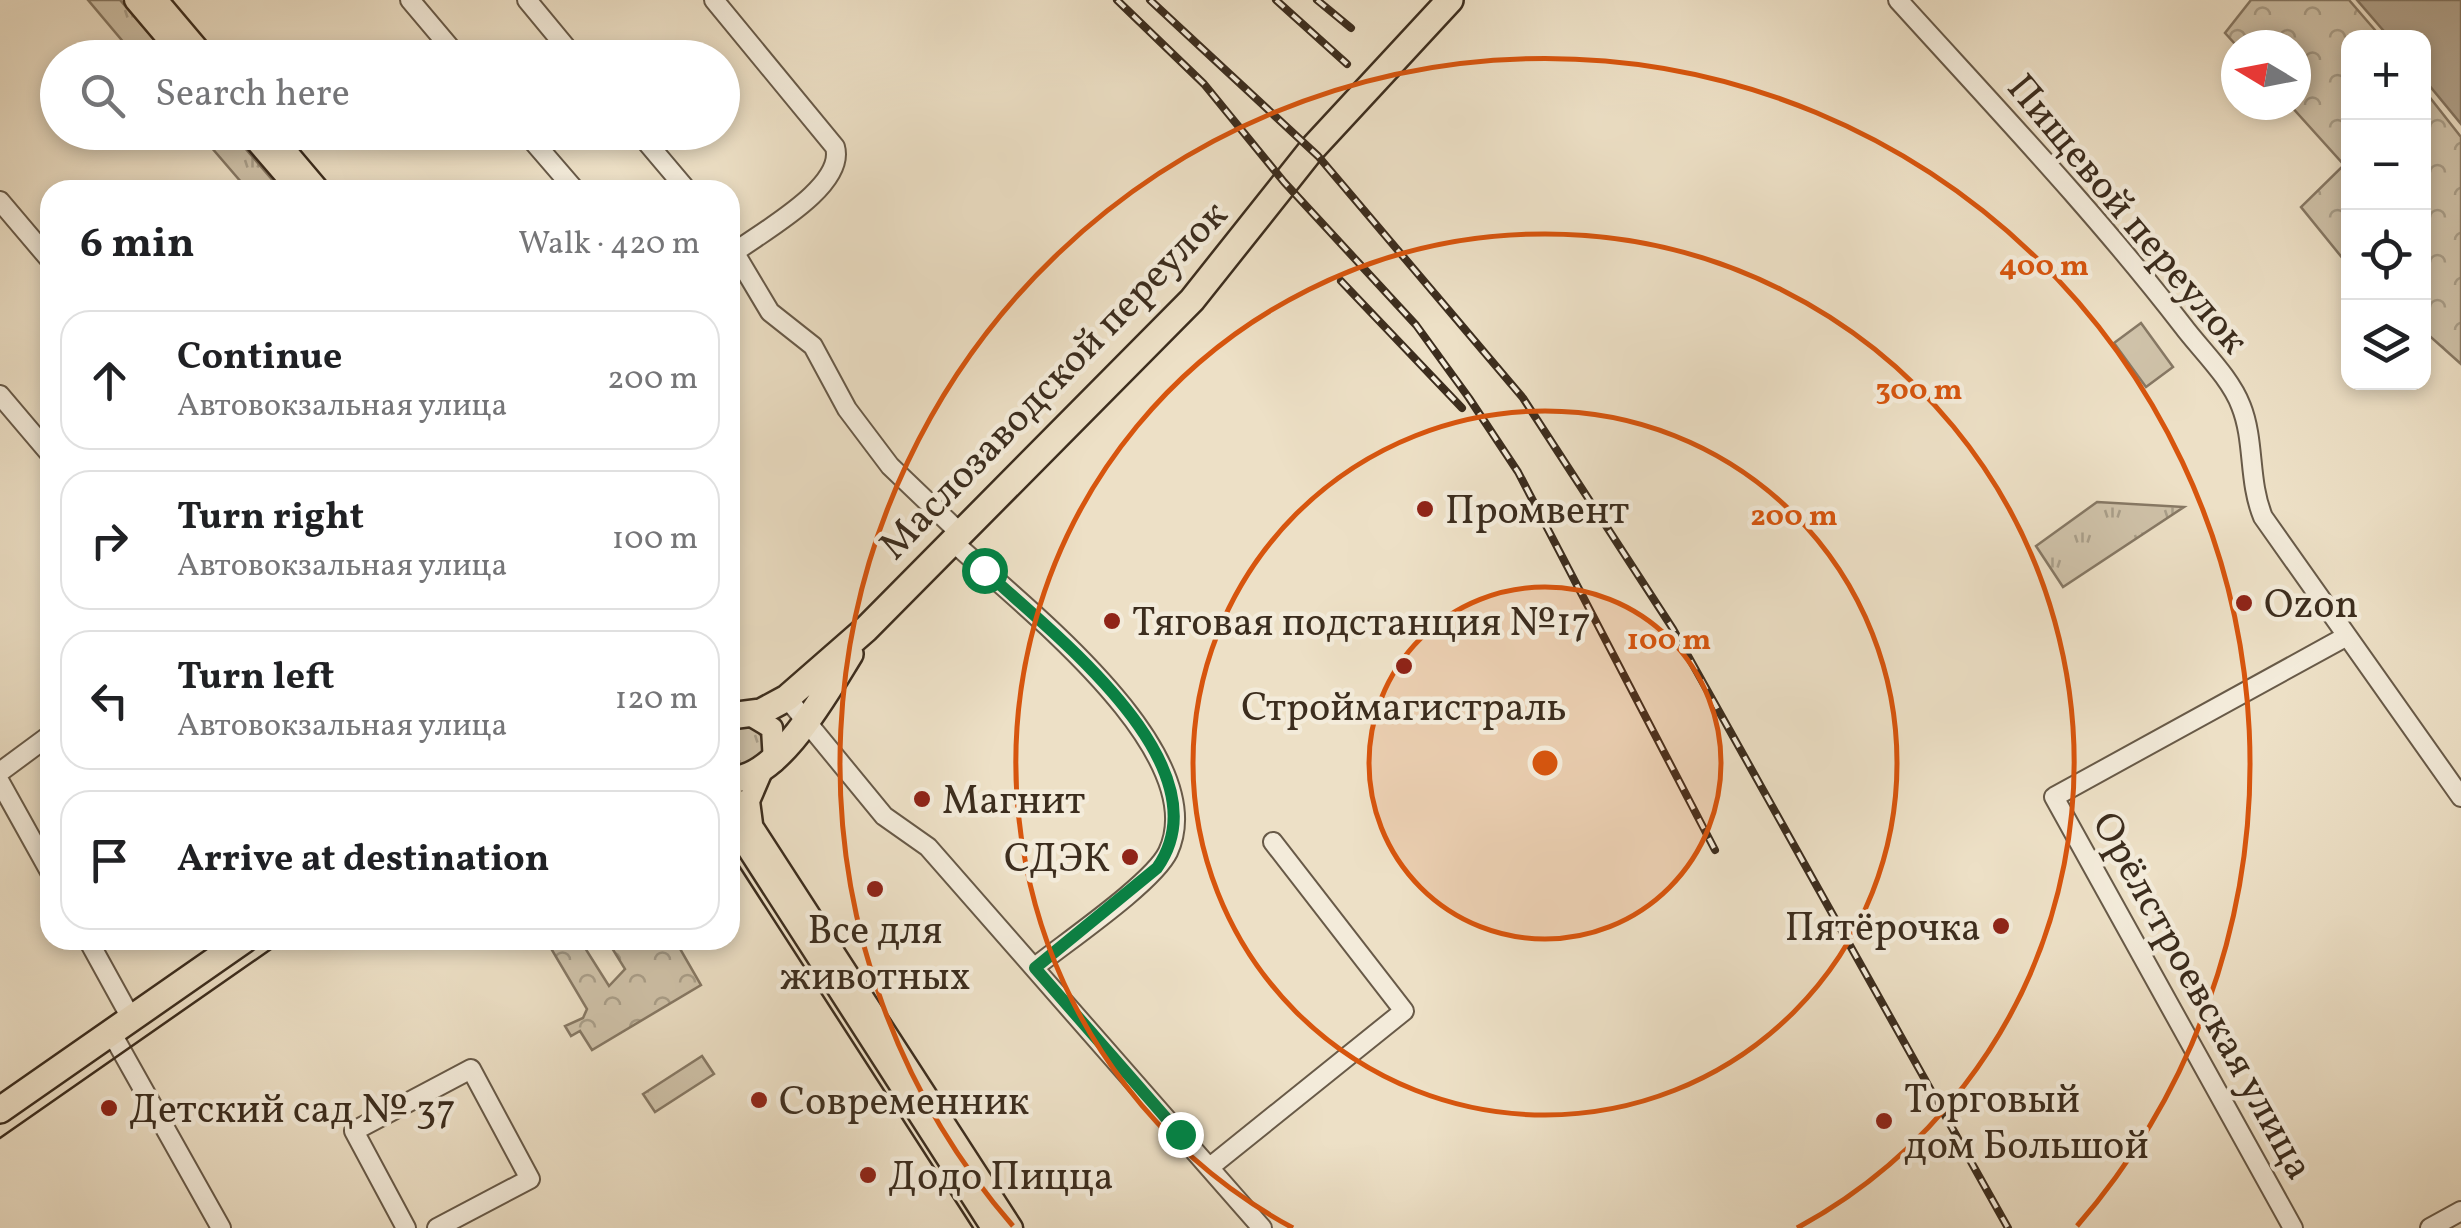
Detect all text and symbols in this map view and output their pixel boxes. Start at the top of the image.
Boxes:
north arrow [2221,30,2311,120]
map controls [2341,30,2431,390]
button: + [2341,30,2431,120]
search box [40,40,740,150]
street label: Пищевой переулок [1992,63,2260,368]
icon: search [75,68,130,123]
text: Search here [155,69,350,122]
button: − [2341,120,2431,210]
street label: Маслозаводской переулок [868,190,1242,574]
button: locate [2341,210,2431,300]
text: 6 min [80,216,195,275]
text: Walk · 420 m [518,223,700,267]
text: 400 m [1999,246,2089,288]
button: layers [2341,300,2431,390]
text: Continue [177,332,342,385]
icon: ahead [82,353,137,408]
text: 200 m [607,358,698,402]
text: 300 m [1875,370,1963,412]
text: Автовокзальная улица [177,385,507,429]
place label: Промвент [1445,485,1629,541]
text: Turn right [177,492,364,545]
text: 200 m [1750,496,1838,538]
marker: Промвент [1414,498,1436,520]
icon: right [82,513,137,568]
text: 100 m [612,518,698,562]
text: Автовокзальная улица [177,545,507,589]
route start [962,548,1008,594]
place label: Ozon [2264,579,2358,635]
marker: Ozon [2233,592,2255,614]
place label: Тяговая подстанция №17 [1132,597,1591,653]
marker: Тяговая подстанция №17 [1101,610,1123,632]
text: 100 m [1627,620,1711,662]
text: Turn left [177,652,334,705]
marker: Строймагистраль [1393,655,1415,677]
icon: left [82,673,137,728]
text: 120 m [615,678,698,722]
place label: Строймагистраль [1241,682,1567,738]
text: Автовокзальная улица [177,705,507,749]
centre of rings [1527,745,1563,781]
place label: Магнит [942,775,1085,831]
marker: Магнит [911,788,933,810]
street label: Орёлстроевская улица [2076,803,2325,1191]
icon: arrive [82,833,137,888]
place label: СДЭК [1004,833,1110,889]
text: Arrive at destination [177,834,550,887]
marker: СДЭК [1119,846,1141,868]
marker: Все для животных [864,878,886,900]
place label: Пятёрочка [1785,902,1981,958]
place label: Все для животных [780,905,971,1007]
marker: Пятёрочка [1990,915,2012,937]
place label: Торговый дом Большой [1904,1074,2149,1176]
place label: Современник [779,1076,1029,1132]
place label: Детский сад № 37 [129,1084,456,1140]
marker: Современник [748,1089,770,1111]
marker: Детский сад № 37 [98,1097,120,1119]
marker: Торговый дом Большой [1873,1110,1895,1132]
route end [1158,1112,1204,1158]
place label: Додо Пицца [888,1151,1114,1207]
marker: Додо Пицца [857,1164,879,1186]

